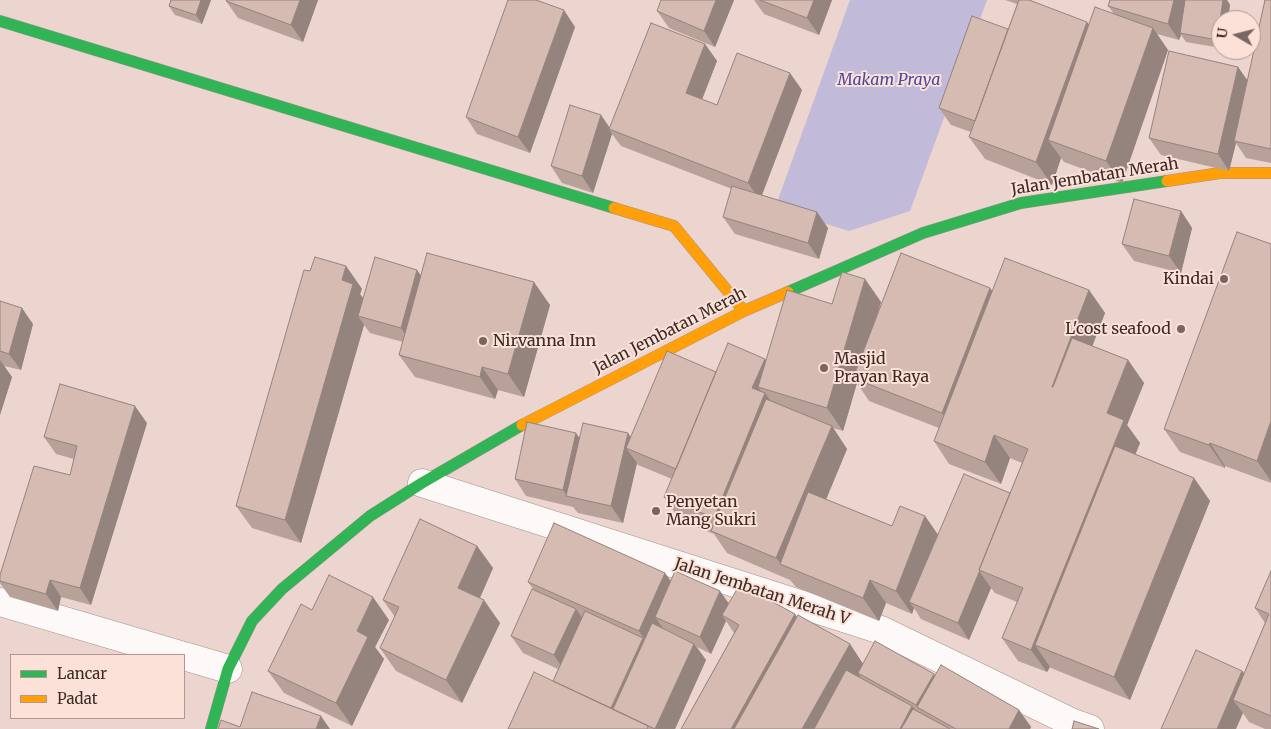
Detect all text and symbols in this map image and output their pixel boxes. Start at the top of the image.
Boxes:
north arrow [1211,10,1261,60]
text: U [1212,27,1232,39]
park label: Makam Praya [838,70,940,90]
street label: Jalan Jembatan Merah [1010,154,1180,200]
place label: Kindai [1163,269,1214,289]
marker: Kindai [1218,273,1230,285]
street label: Jalan Jembatan Merah [590,284,750,378]
place label: L'cost seafood [1065,319,1171,339]
marker: L'cost seafood [1175,323,1187,335]
place label: Nirvanna Inn [493,331,596,351]
marker: Nirvanna Inn [477,335,489,347]
place label: Masjid Prayan Raya [834,349,929,387]
marker: Masjid Prayan Raya [818,362,830,374]
place label: Penyetan Mang Sukri [666,492,756,530]
marker: Penyetan Mang Sukri [650,505,662,517]
street label: Jalan Jembatan Merah V [672,554,852,630]
legend [10,654,185,719]
text: Lancar [57,664,107,683]
text: Padat [57,689,97,708]

